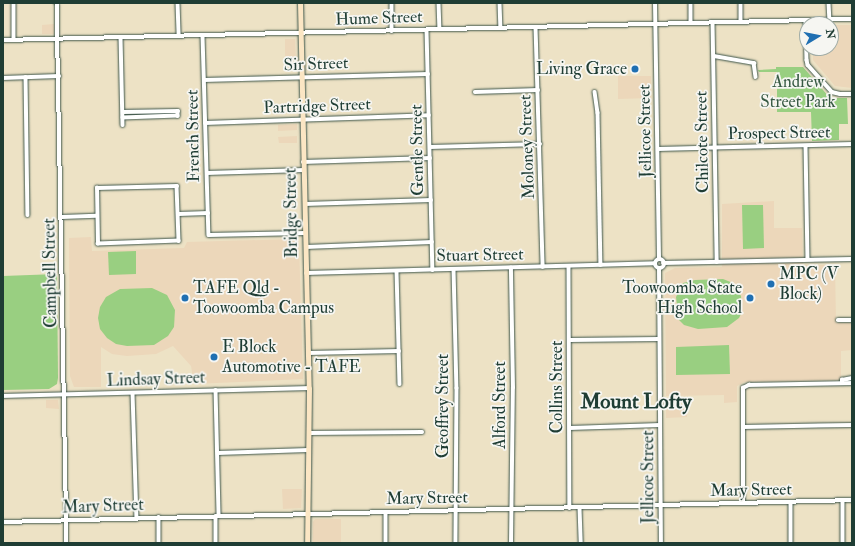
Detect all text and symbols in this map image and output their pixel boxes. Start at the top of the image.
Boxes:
street label: Hume Street [335,6,423,30]
north arrow [799,16,839,56]
text: N [823,28,838,40]
street label: Sir Street [283,53,349,75]
place label: Living Grace [536,59,627,79]
marker: Living Grace [630,64,640,74]
park label: Andrew Street Park [760,72,836,112]
street label: Jellicoe Street [634,84,656,178]
street label: French Street [182,89,204,183]
street label: Chilcote Street [691,91,713,193]
street label: Partridge Street [263,94,371,118]
street label: Moloney Street [515,94,539,200]
street label: Gentle Street [406,104,428,196]
street label: Prospect Street [727,122,831,144]
street label: Bridge Street [280,168,302,258]
street label: Campbell Street [39,218,61,328]
street label: Stuart Street [436,244,524,266]
place label: MPC (V Block) [779,264,838,304]
place label: TAFE Qld - Toowoomba Campus [193,278,334,318]
place label: Toowoomba State High School [622,278,742,318]
marker: MPC (V Block) [766,279,776,289]
marker: TAFE Qld - Toowoomba Campus [180,293,190,303]
marker: Toowoomba State High School [745,293,755,303]
place label: E Block Automotive - TAFE [222,337,361,377]
street label: Collins Street [547,341,567,433]
marker: E Block Automotive - TAFE [209,352,219,362]
street label: Geoffrey Street [433,354,453,458]
street label: Alford Street [490,361,510,449]
street label: Lindsay Street [106,367,206,391]
district label: Mount Lofty [580,389,692,415]
street label: Jellicoe Street [638,430,658,524]
street label: Mary Street [710,479,792,501]
street label: Mary Street [386,487,468,509]
street label: Mary Street [62,494,144,518]

